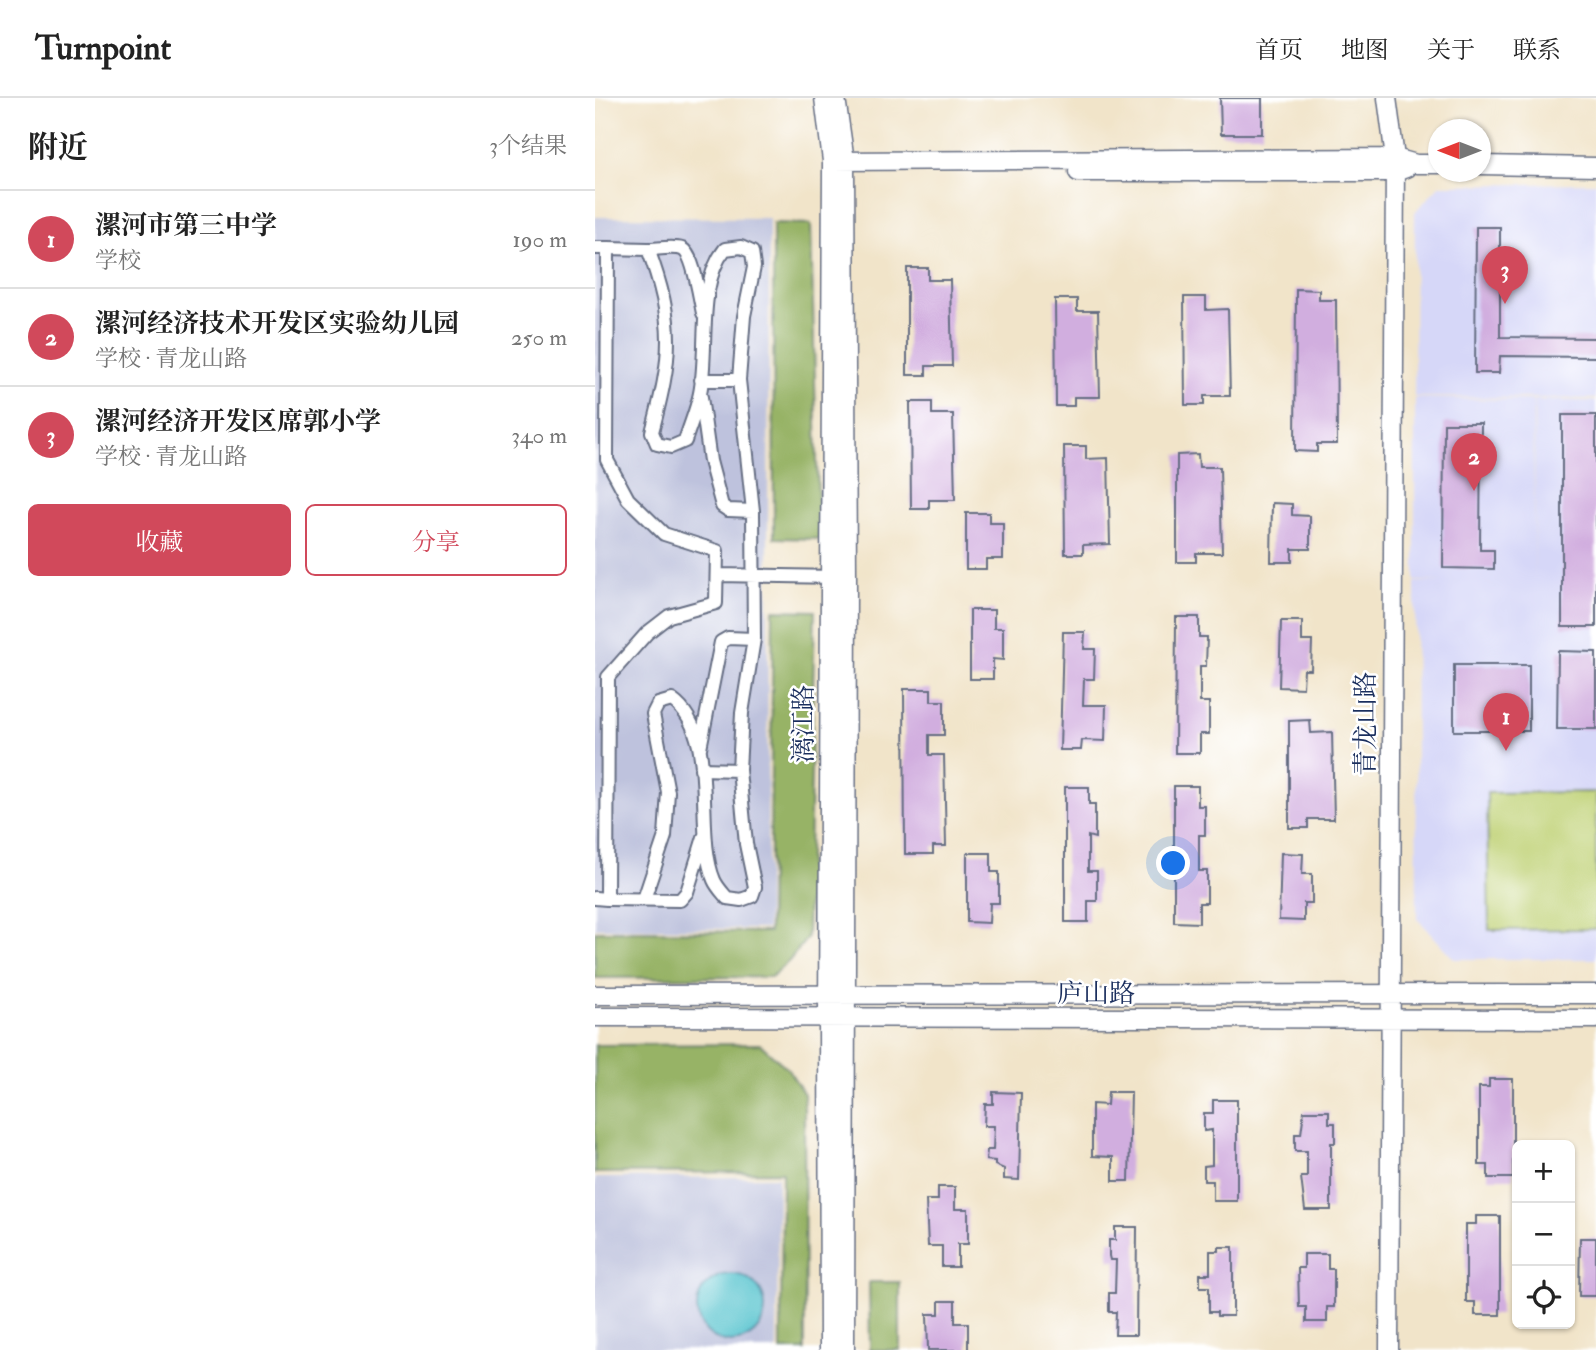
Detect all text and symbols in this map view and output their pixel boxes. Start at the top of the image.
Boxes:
text: Turnpoint [35,28,171,69]
text: 首页 [1255,35,1303,66]
text: 地图 [1341,35,1389,66]
text: 关于 [1427,35,1475,66]
text: 联系 [1513,35,1561,66]
north arrow [1428,119,1491,182]
text: 附近 [28,129,88,166]
text: 3个结果 [489,131,567,160]
text: 漯河市第三中学 [95,210,277,242]
text: 1 [47,225,55,254]
text: 190 m [513,225,567,254]
text: 学校 [95,246,141,275]
pin: 3 [1482,246,1528,304]
text: 漯河经济技术开发区实验幼儿园 [95,308,459,340]
text: 2 [45,323,57,352]
text: 250 m [511,323,567,352]
text: 学校 · 青龙山路 [95,344,247,373]
text: 漯河经济开发区席郭小学 [95,406,381,438]
text: 3 [47,421,55,450]
text: 340 m [511,421,567,450]
pin: 2 [1451,433,1497,491]
text: 学校 · 青龙山路 [95,442,247,471]
button: 收藏 [28,504,291,576]
button: 分享 [305,504,567,576]
street label: 青龙山路 [1350,672,1382,776]
street label: 漓江路 [788,685,820,763]
pin: 1 [1483,693,1529,751]
your location [1156,846,1190,880]
street label: 庐山路 [1057,978,1135,1010]
map controls [1512,1140,1575,1329]
button: + [1512,1140,1575,1203]
button: − [1512,1203,1575,1266]
button: locate [1512,1266,1575,1329]

